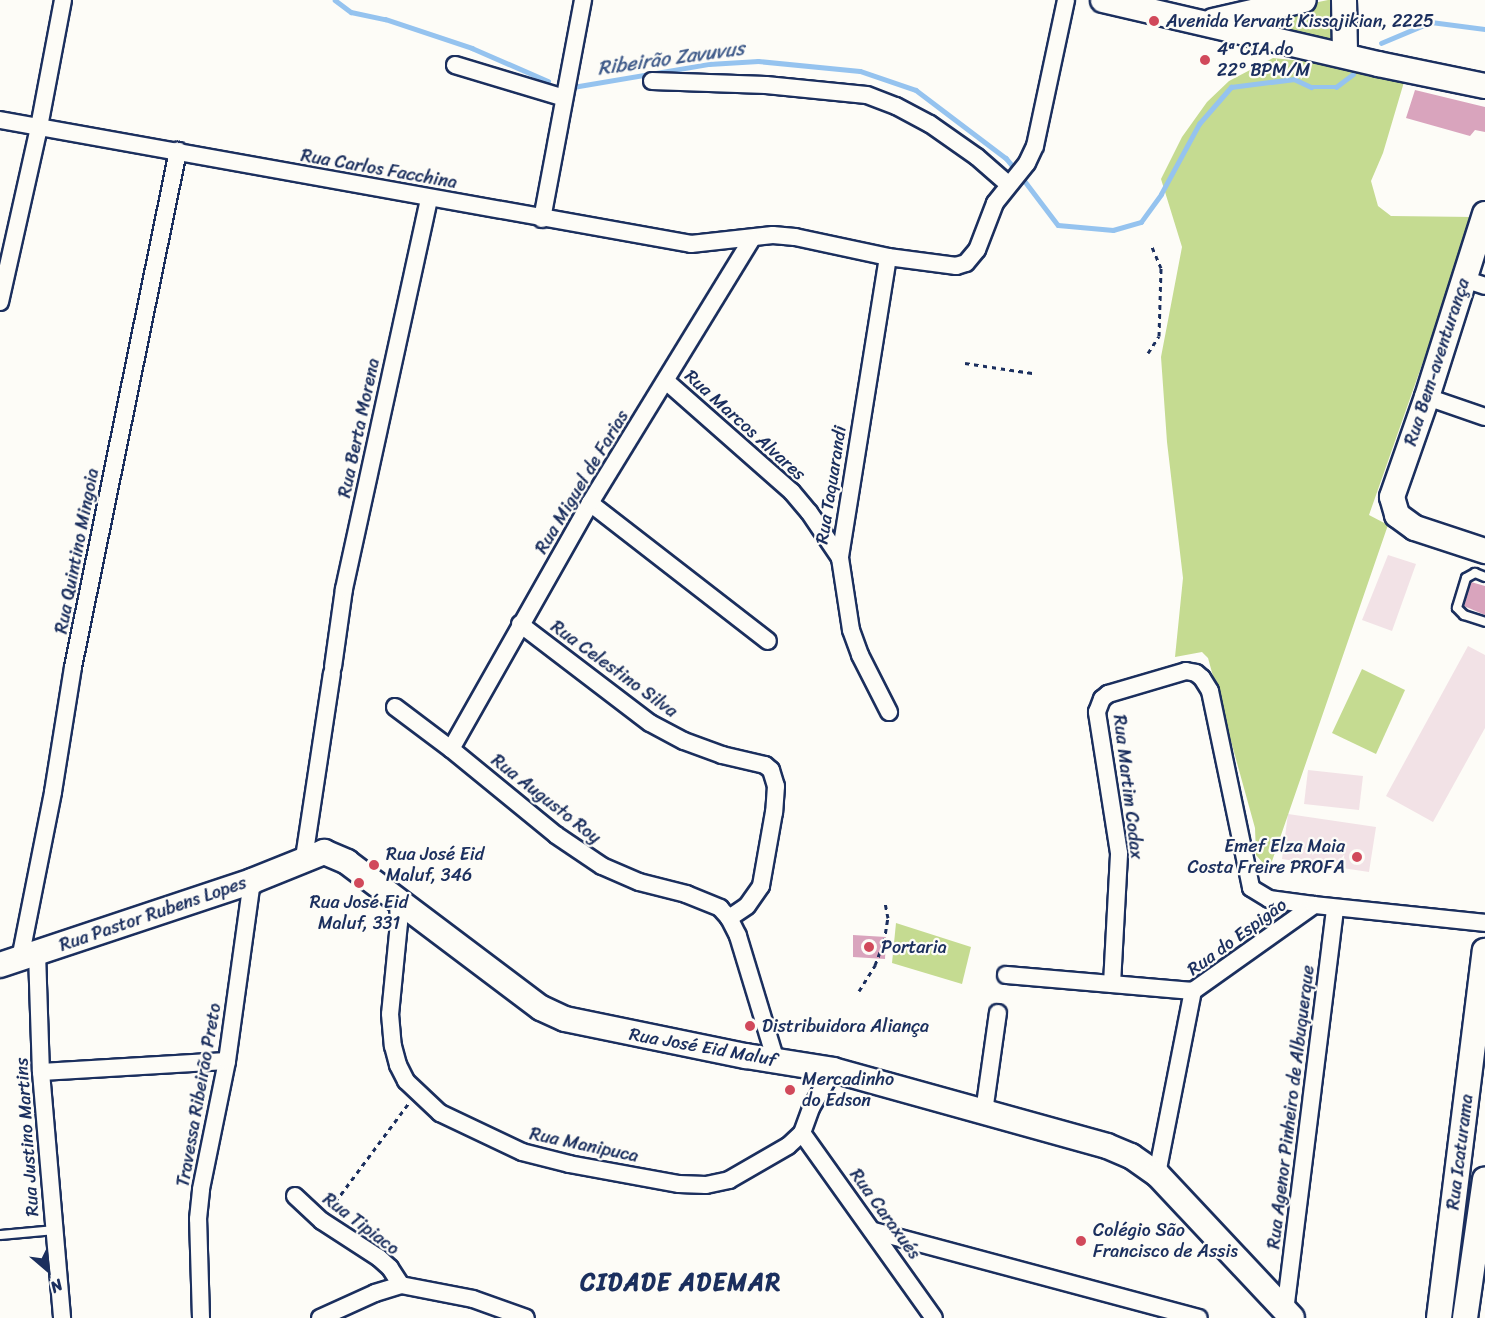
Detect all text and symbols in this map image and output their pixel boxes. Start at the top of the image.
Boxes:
place label: Avenida Yervant Kissajikian, 2225 [1166,10,1434,32]
marker: Avenida Yervant Kissajikian, 2225 [1147,14,1161,28]
water label: Ribeirão Zavuvus [596,36,746,80]
place label: 4ª CIA do 22° BPM/M [1217,39,1310,82]
marker: 4ª CIA do 22° BPM/M [1198,53,1212,67]
street label: Rua Carlos Facchina [299,145,459,193]
street label: Rua Bem-aventurança [1400,276,1474,448]
street label: Rua Berta Morena [334,356,384,500]
street label: Rua Marcos Alvares [680,365,810,485]
street label: Rua Miguel de Farias [531,407,633,557]
street label: Rua Taquarandi [811,424,851,546]
street label: Rua Quintino Mingoia [50,466,104,636]
street label: Rua Celestino Silva [546,616,682,722]
street label: Rua Martim Codax [1108,714,1148,860]
street label: Rua Augusto Roy [487,750,605,848]
place label: Emef Elza Maia Costa Freire PROFA [1188,836,1345,878]
place label: Rua José Eid Maluf, 346 [386,844,485,886]
marker: Emef Elza Maia Costa Freire PROFA [1350,850,1364,864]
marker: Rua José Eid Maluf, 346 [367,858,381,872]
street label: Rua Pastor Rubens Lopes [56,872,250,956]
marker: Rua José Eid Maluf, 331 [352,876,366,890]
place label: Rua José Eid Maluf, 331 [310,892,408,934]
street label: Rua do Espigão [1183,894,1291,980]
place label: Portaria [881,936,947,958]
marker: Portaria [862,940,876,954]
street label: Rua Agenor Pinheiro de Albuquerque [1263,963,1319,1251]
street label: Travessa Ribeirão Preto [172,1001,226,1189]
place label: Distribuidora Aliança [762,1015,929,1037]
marker: Distribuidora Aliança [743,1019,757,1033]
street label: Rua José Eid Maluf [627,1023,779,1071]
street label: Rua Justino Martins [11,1057,43,1217]
place label: Mercadinho do Edson [802,1069,894,1112]
marker: Mercadinho do Edson [783,1083,797,1097]
street label: Rua Icaturama [1442,1093,1478,1211]
street label: Rua Manipuca [528,1123,640,1167]
street label: Rua Caraxués [845,1165,925,1263]
street label: Rua Tipiaco [318,1188,404,1260]
place label: Colégio São Francisco de Assis [1093,1220,1238,1262]
marker: Colégio São Francisco de Assis [1074,1234,1088,1248]
north arrow [18,1240,78,1300]
district label: CIDADE ADEMAR [580,1269,782,1297]
text: N [45,1271,68,1302]

